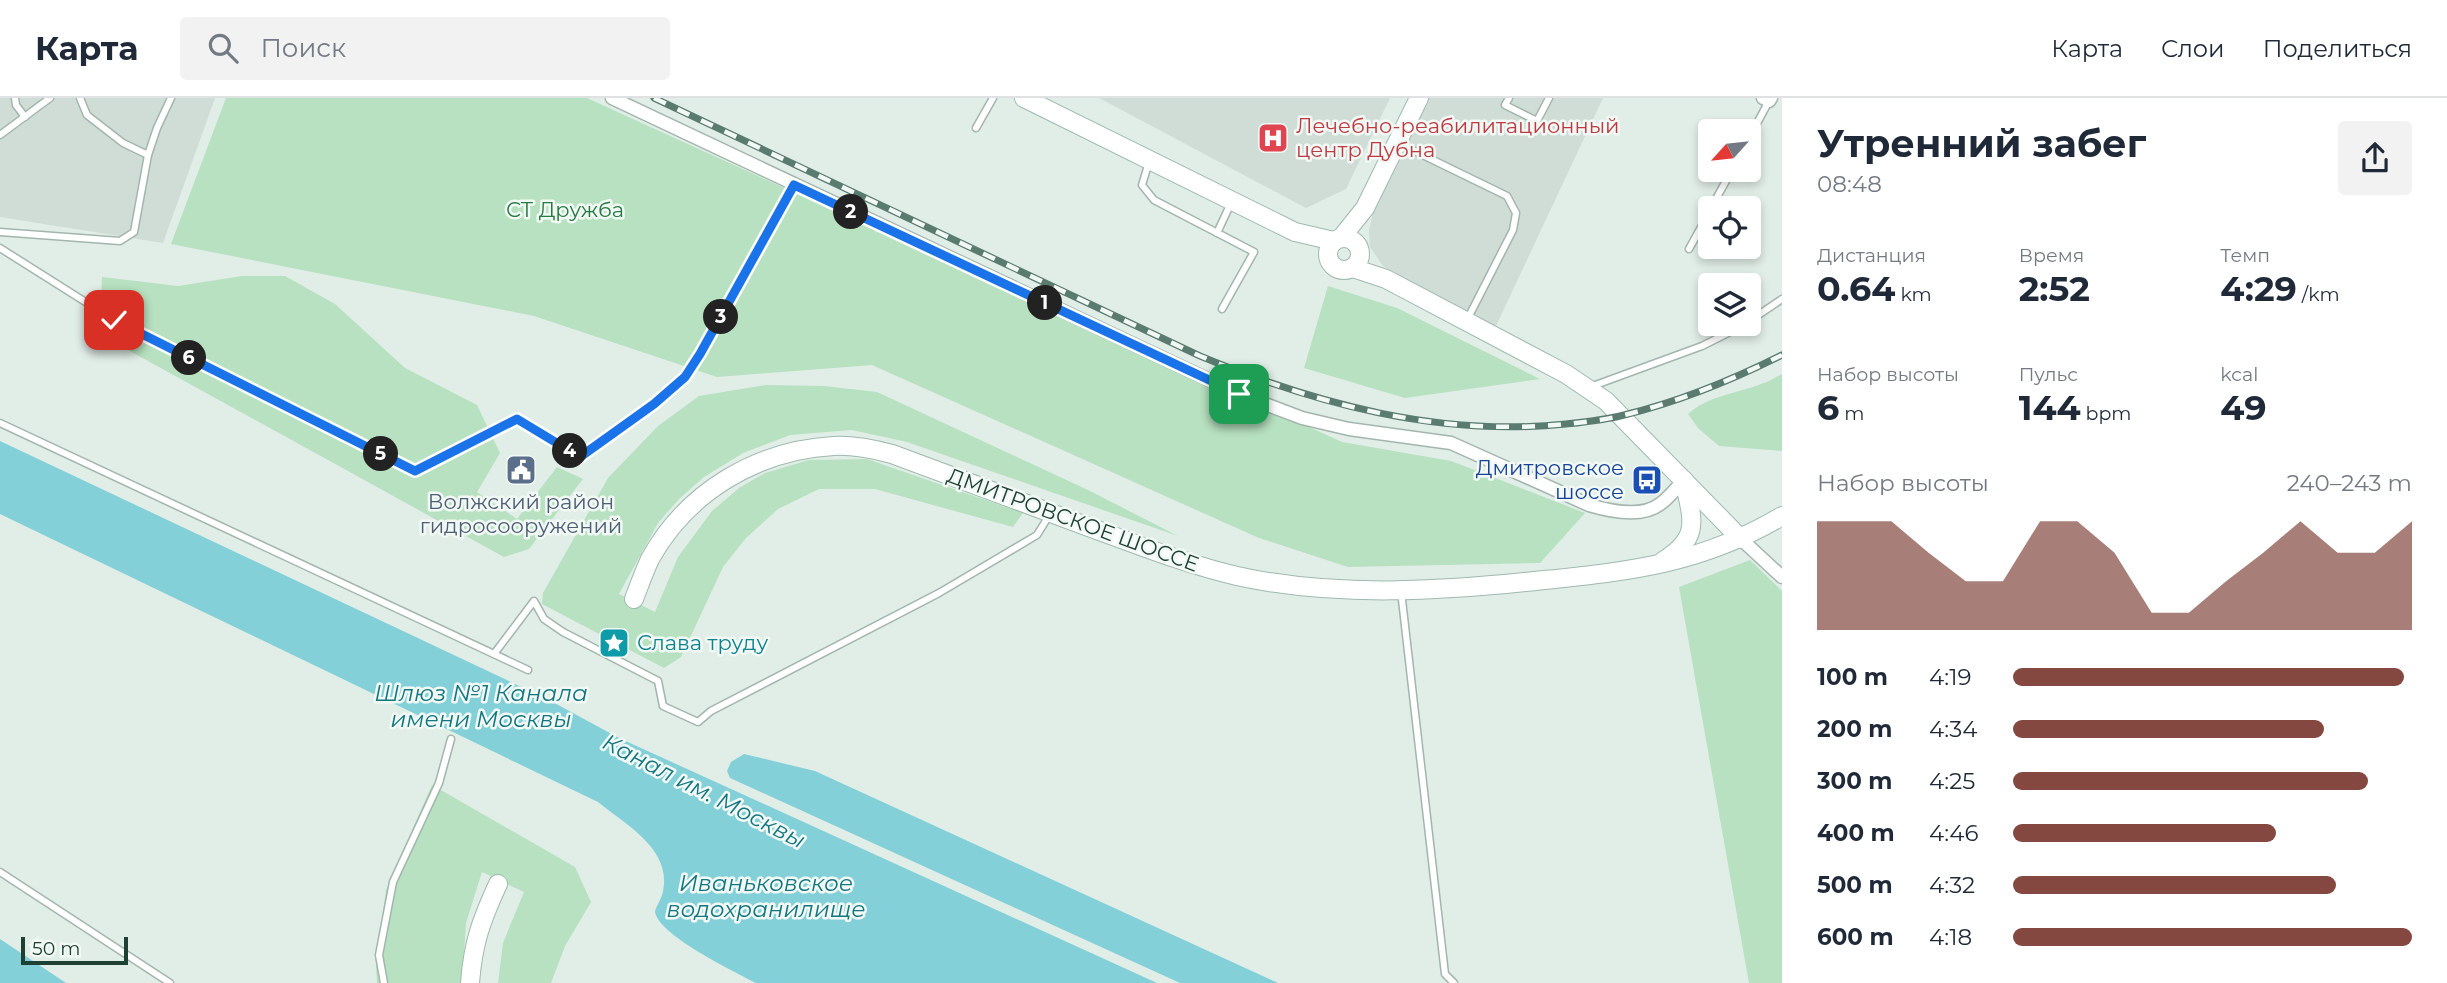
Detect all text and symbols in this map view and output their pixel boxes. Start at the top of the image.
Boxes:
search box [180,17,670,80]
text: Карта [35,28,138,68]
icon: search [204,29,242,67]
text: Поиск [260,32,346,64]
text: Карта [2051,34,2123,63]
text: Слои [2161,34,2225,63]
text: Поделиться [2263,34,2412,63]
place label: Лечебно-реабилитационный центр Дубна [1296,113,1620,162]
north arrow [1698,119,1760,182]
map controls [1698,119,1761,336]
text: Утренний забег [1817,120,2146,167]
hospital icon: Лечебно-реабилитационный центр Дубна [1256,121,1290,155]
button: share [2338,121,2412,195]
text: 08:48 [1817,170,1882,198]
pin: 2 [834,194,868,230]
button: locate [1698,196,1761,259]
park label: СТ Дружба [506,197,624,222]
text: 2 [845,200,856,223]
text: Дистанция [1817,244,1926,267]
text: Время [2019,244,2084,267]
text: Темп [2220,244,2270,267]
text: 0.64 [1817,267,1895,310]
text: 2:52 [2019,267,2090,310]
text: 4:29 [2220,267,2297,310]
button: layers [1698,273,1761,336]
text: km [1895,283,1932,306]
text: /km [2297,283,2340,306]
pin: 1 [1028,286,1062,320]
pin [84,290,144,350]
text: 1 [1041,291,1048,314]
pin: 3 [704,300,738,334]
icon: check [95,301,133,339]
text: 3 [715,305,726,328]
pin: 6 [172,341,206,376]
text: 6 [182,346,195,369]
text: Набор высоты [1817,363,1959,386]
text: Пульс [2019,363,2078,386]
text: kcal [2220,363,2258,386]
pin [1209,364,1269,424]
icon: arrive [1220,375,1258,413]
text: 6 [1817,386,1839,429]
text: 144 [2019,386,2081,429]
text: 49 [2220,386,2267,429]
text: m [1839,402,1864,425]
text: bpm [2081,402,2132,425]
pin: 4 [552,434,588,468]
pin: 5 [364,436,398,472]
text: 4 [563,439,576,462]
text: 5 [375,442,386,465]
public building icon: Волжский район гидросооружений [504,453,538,487]
place label: Дмитровское шоссе [1476,455,1624,504]
street label: ДМИТРОВСКОЕ ШОССЕ [944,462,1202,577]
bus stop icon: Дмитровское шоссе [1630,463,1664,497]
text: Набор высоты [1817,469,1989,497]
text: 240–243 m [2287,469,2412,497]
place label: Волжский район гидросооружений [420,489,622,538]
place icon: Слава труду [597,626,631,660]
place label: Слава труду [637,630,768,655]
text: 100 m [1817,663,1888,691]
text: 4:19 [1929,663,1972,691]
water label: Шлюз №1 Канала имени Москвы [374,679,588,733]
text: 200 m [1817,715,1892,743]
text: 4:34 [1929,715,1977,743]
water label: Канал им. Москвы [598,728,810,854]
text: 300 m [1817,767,1893,795]
text: 4:25 [1929,767,1975,795]
text: 400 m [1817,819,1895,847]
text: 4:46 [1929,819,1978,847]
water label: Иваньковское водохранилище [666,869,866,923]
text: 500 m [1817,871,1893,899]
text: 4:32 [1929,871,1975,899]
text: 600 m [1817,923,1894,951]
text: 4:18 [1929,923,1972,951]
scale bar [21,934,128,966]
text: 50 m [32,937,80,960]

